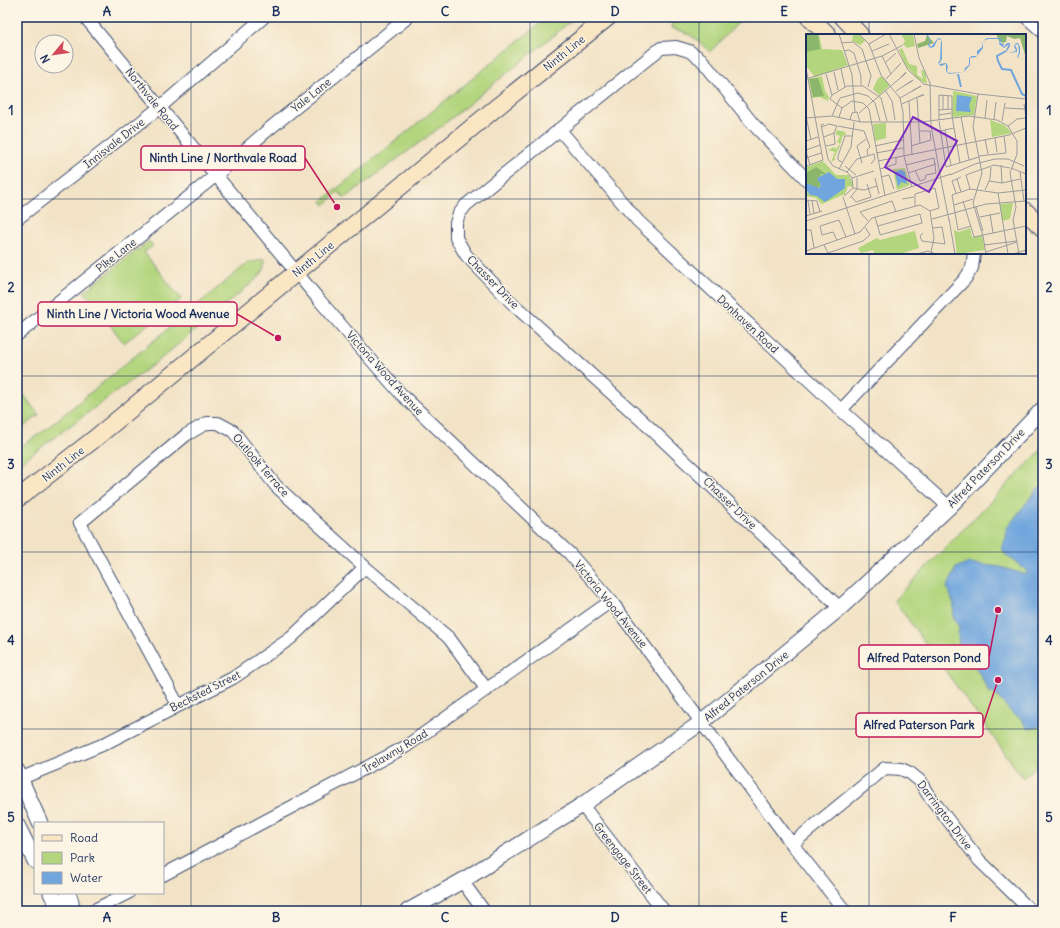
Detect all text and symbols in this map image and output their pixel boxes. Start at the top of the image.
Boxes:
text: A [103,3,112,20]
text: B [272,3,281,20]
text: C [441,3,450,20]
text: D [610,3,620,20]
text: E [780,3,788,20]
text: F [949,3,957,20]
street label: Ninth Line [540,32,588,74]
north arrow [34,34,74,74]
inset map [806,34,1026,254]
text: N [37,52,53,66]
street label: Northvale Road [122,65,182,134]
street label: Yale Lane [288,75,334,115]
text: 1 [8,102,14,119]
text: 1 [1046,102,1052,119]
street label: Innisvale Drive [81,115,147,171]
callout: Ninth Line / Northvale Road [141,146,305,170]
text: Ninth Line / Northvale Road [149,150,297,165]
street label: Pike Lane [93,235,139,275]
street label: Ninth Line [289,238,337,280]
street label: Chasser Drive [464,252,522,312]
text: 2 [7,279,15,296]
text: 2 [1045,279,1053,296]
street label: Donhaven Road [714,292,782,356]
callout: Ninth Line / Victoria Wood Avenue [38,302,237,326]
text: Ninth Line / Victoria Wood Avenue [47,306,230,321]
street label: Victoria Wood Avenue [343,328,427,418]
street label: Alfred Paterson Drive [944,425,1028,511]
street label: Outlook Terrace [230,431,292,499]
street label: Ninth Line [39,443,87,485]
text: 3 [7,456,15,473]
text: 3 [1045,456,1053,473]
street label: Chasser Drive [700,474,760,532]
street label: Victoria Wood Avenue [571,557,651,651]
text: 4 [7,632,15,649]
text: 4 [1045,632,1053,649]
callout: Alfred Paterson Pond [859,645,989,669]
street label: Alfred Paterson Drive [701,647,791,725]
text: Alfred Paterson Pond [867,650,981,665]
street label: Becksted Street [167,667,243,715]
callout: Alfred Paterson Park [856,713,983,737]
text: Alfred Paterson Park [863,717,975,732]
street label: Trelawny Road [360,726,431,776]
street label: Darrington Drive [914,778,976,852]
text: 5 [7,809,15,826]
text: 5 [1045,809,1053,826]
street label: Greengage Street [591,820,655,897]
legend [34,822,164,894]
text: Road [70,830,98,845]
text: Park [70,850,95,865]
text: Water [70,870,103,885]
text: A [103,909,112,926]
text: B [272,909,281,926]
text: C [441,909,450,926]
text: D [610,909,620,926]
text: E [780,909,788,926]
text: F [949,909,957,926]

